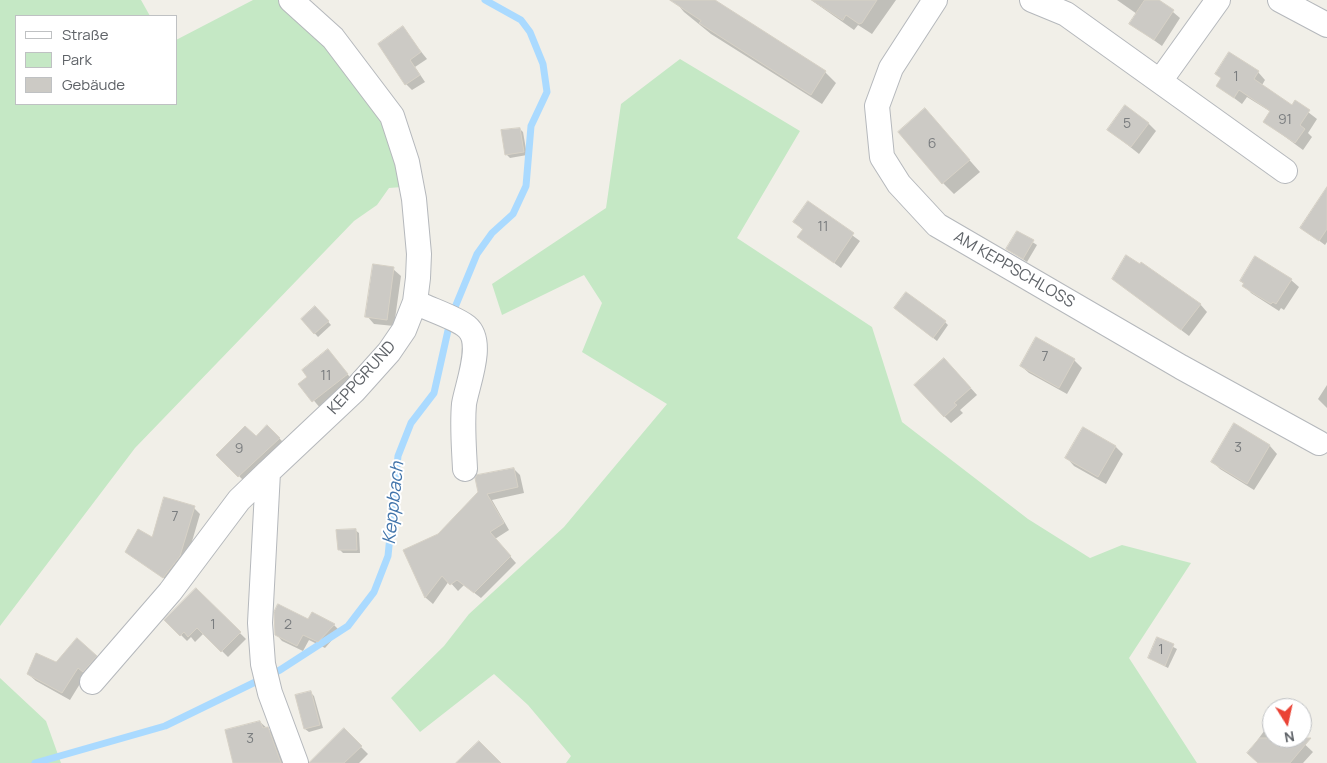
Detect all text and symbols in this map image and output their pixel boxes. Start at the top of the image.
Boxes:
legend [15,15,178,105]
text: Straße [62,24,108,45]
text: Park [62,49,92,70]
house number: 1 [1233,69,1239,85]
text: Gebäude [62,74,125,95]
house number: 91 [1278,112,1292,128]
house number: 5 [1123,116,1131,132]
house number: 6 [928,136,936,152]
house number: 11 [818,219,828,235]
street label: AM KEPPSCHLOSS [950,228,1078,312]
street label: KEPPGRUND [324,337,400,419]
house number: 7 [1041,349,1049,365]
house number: 11 [321,368,331,384]
house number: 3 [1234,440,1242,456]
house number: 9 [235,441,243,457]
water label: Keppbach [379,461,409,545]
house number: 7 [171,509,179,525]
house number: 1 [210,617,216,633]
house number: 2 [284,617,292,633]
house number: 1 [1158,642,1164,658]
north arrow [1262,698,1312,748]
text: N [1283,727,1296,748]
house number: 3 [246,731,254,747]

